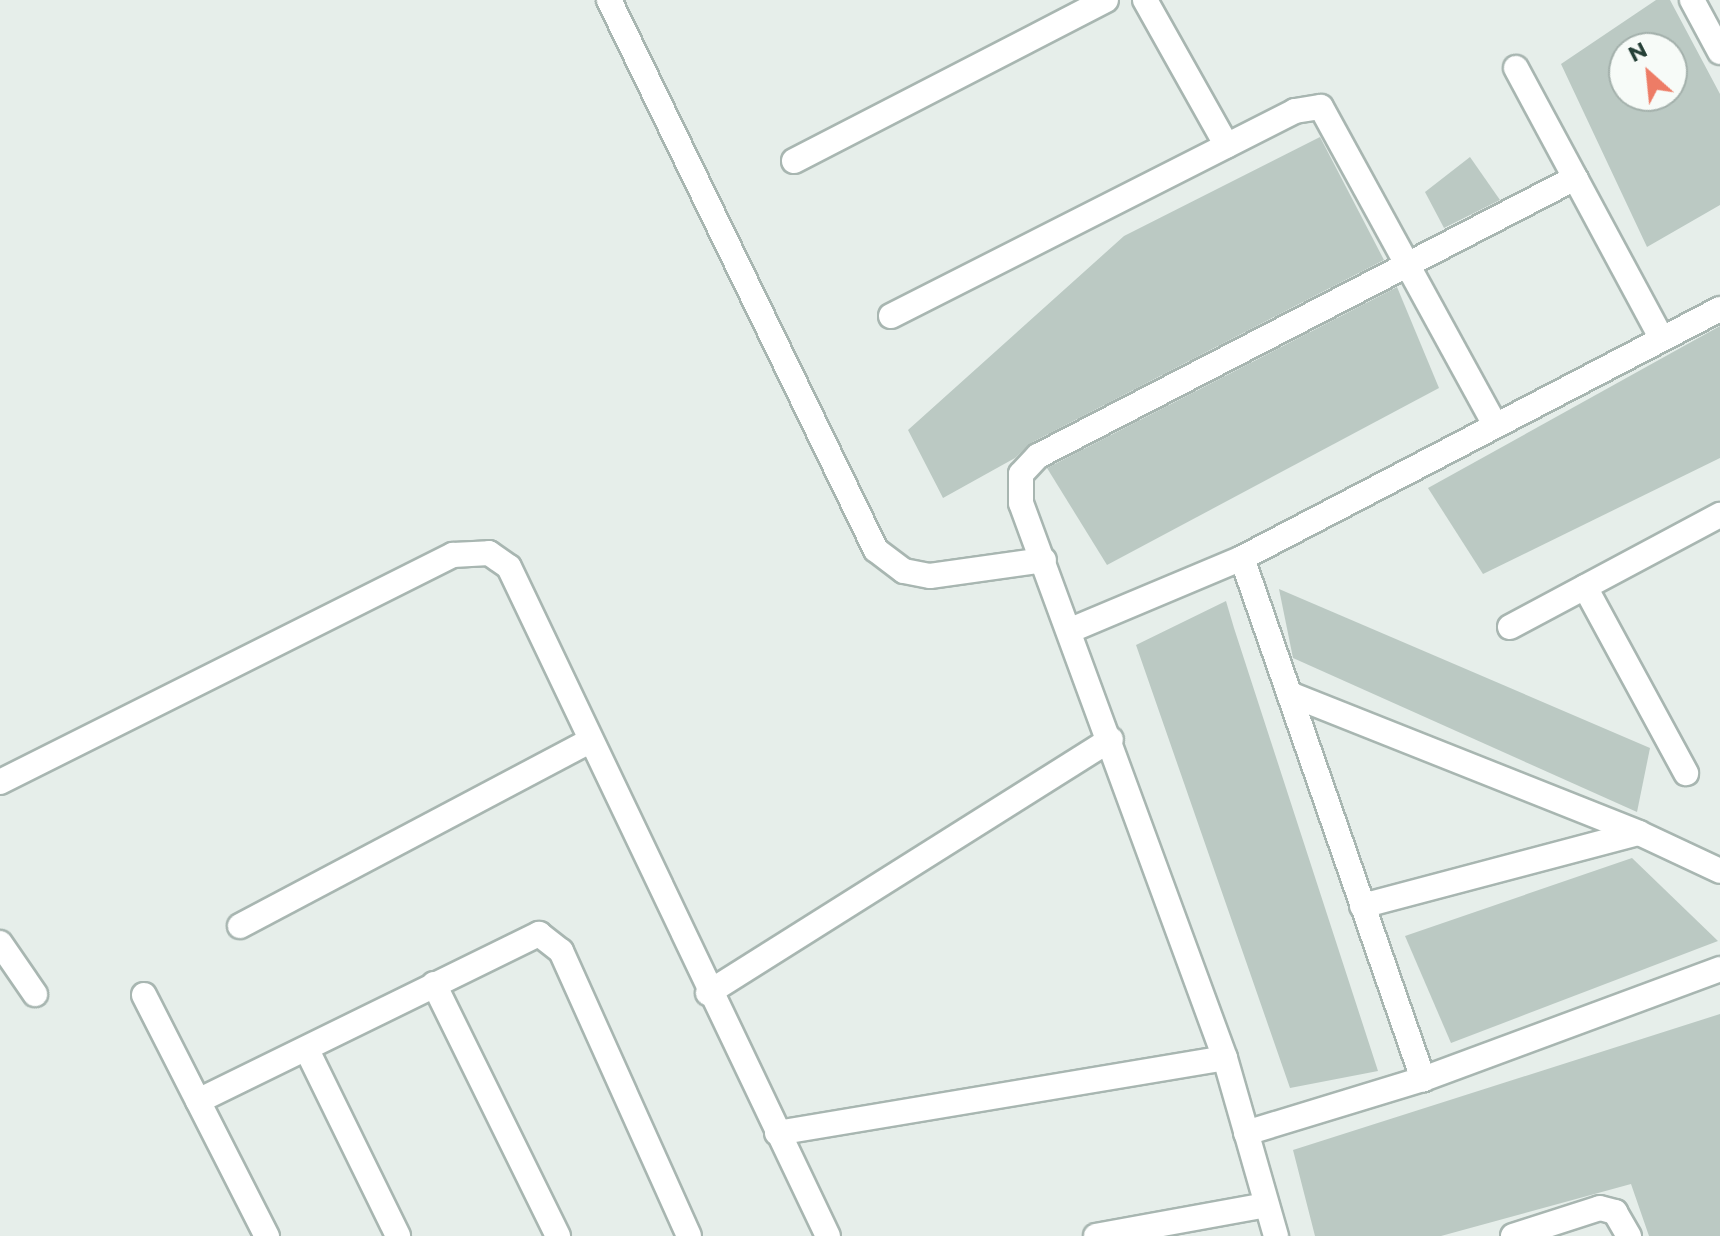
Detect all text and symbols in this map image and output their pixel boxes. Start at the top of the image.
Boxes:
north arrow [1608,32,1688,112]
text: N [1624,36,1652,68]

